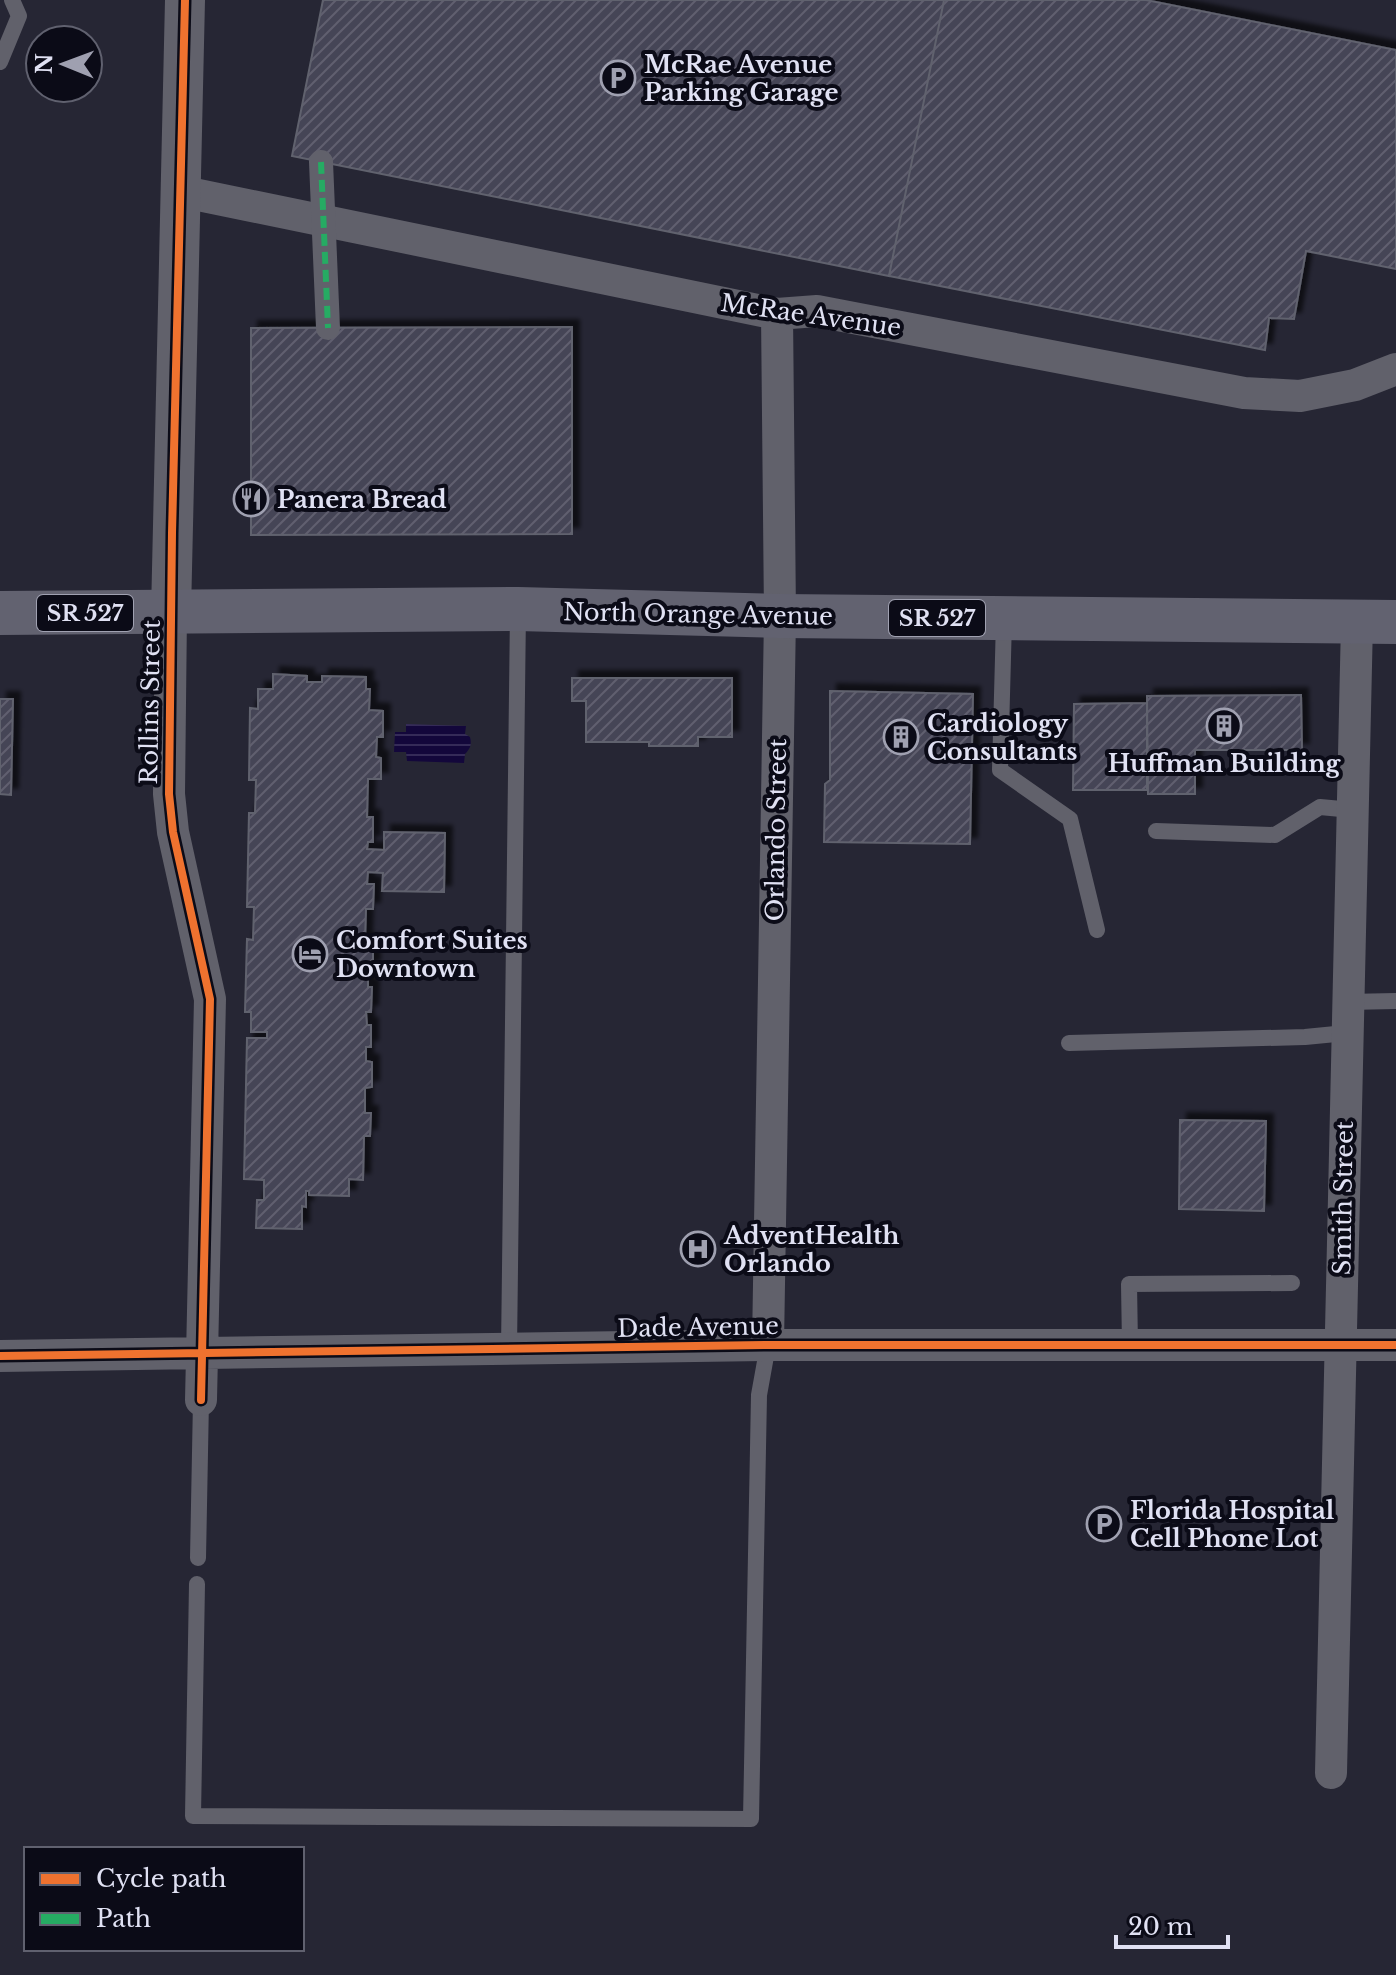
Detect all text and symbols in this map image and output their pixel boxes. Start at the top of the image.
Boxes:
north arrow [24,24,104,104]
place label: McRae Avenue Parking Garage [644,50,839,107]
text: N [31,53,58,74]
parking icon: McRae Avenue Parking Garage [599,59,637,97]
street label: McRae Avenue [719,288,903,342]
restaurant icon: Panera Bread [232,480,270,518]
place label: Panera Bread [277,485,447,514]
road number: SR 527 [37,595,133,631]
street label: North Orange Avenue [563,597,833,631]
road number: SR 527 [889,600,985,636]
street label: Rollins Street [134,619,166,785]
building icon: Huffman Building [1205,707,1243,745]
place label: Cardiology Consultants [927,709,1078,766]
building icon: Cardiology Consultants [882,718,920,756]
street label: Orlando Street [760,738,792,922]
place label: Huffman Building [1108,749,1342,778]
place label: Comfort Suites Downtown [336,926,528,983]
hotel icon: Comfort Suites Downtown [291,935,329,973]
street label: Smith Street [1327,1121,1359,1275]
place label: AdventHealth Orlando [723,1221,899,1278]
hospital icon: AdventHealth Orlando [679,1230,717,1268]
street label: Dade Avenue [617,1311,779,1343]
place label: Florida Hospital Cell Phone Lot [1130,1496,1335,1553]
parking icon: Florida Hospital Cell Phone Lot [1085,1505,1123,1543]
legend [24,1847,304,1951]
text: Cycle path [96,1864,227,1893]
scale bar [1116,1899,1228,1949]
text: Path [96,1904,151,1933]
text: 20 m [1128,1912,1193,1941]

